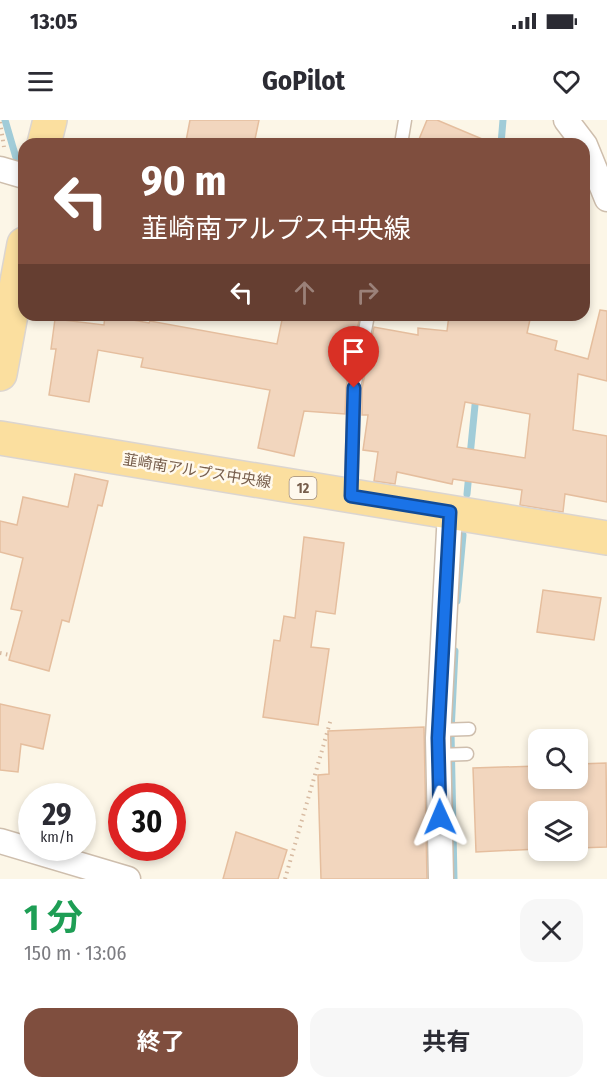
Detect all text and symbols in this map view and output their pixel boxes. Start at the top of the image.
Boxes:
text: 13:05 [30,8,78,35]
icon: menu [24,65,57,98]
text: GoPilot [262,65,345,97]
icon: heart [550,65,583,98]
text: 90 m [141,156,226,206]
icon: left [42,162,120,240]
text: 韮崎南アルプス中央線 [141,213,411,245]
icon: left [225,276,258,309]
icon: ahead [288,276,321,309]
icon: right [351,276,384,309]
pin [328,326,379,388]
icon: arrive [337,335,370,368]
street label: 韮崎南アルプス中央線 [122,450,272,492]
road number: 12 [290,477,316,499]
map controls [528,729,588,861]
button: search [528,729,588,789]
speed limit sign: 30 [108,783,186,861]
position arrow [408,785,472,849]
text: 29 [42,797,72,833]
button: layers [528,801,588,861]
text: km/h [40,828,74,846]
text: 1 分 [24,896,83,940]
button: close [520,899,583,962]
text: 150 m · 13:06 [24,941,127,965]
button: 終了 [24,1008,298,1077]
button: 共有 [310,1008,583,1077]

